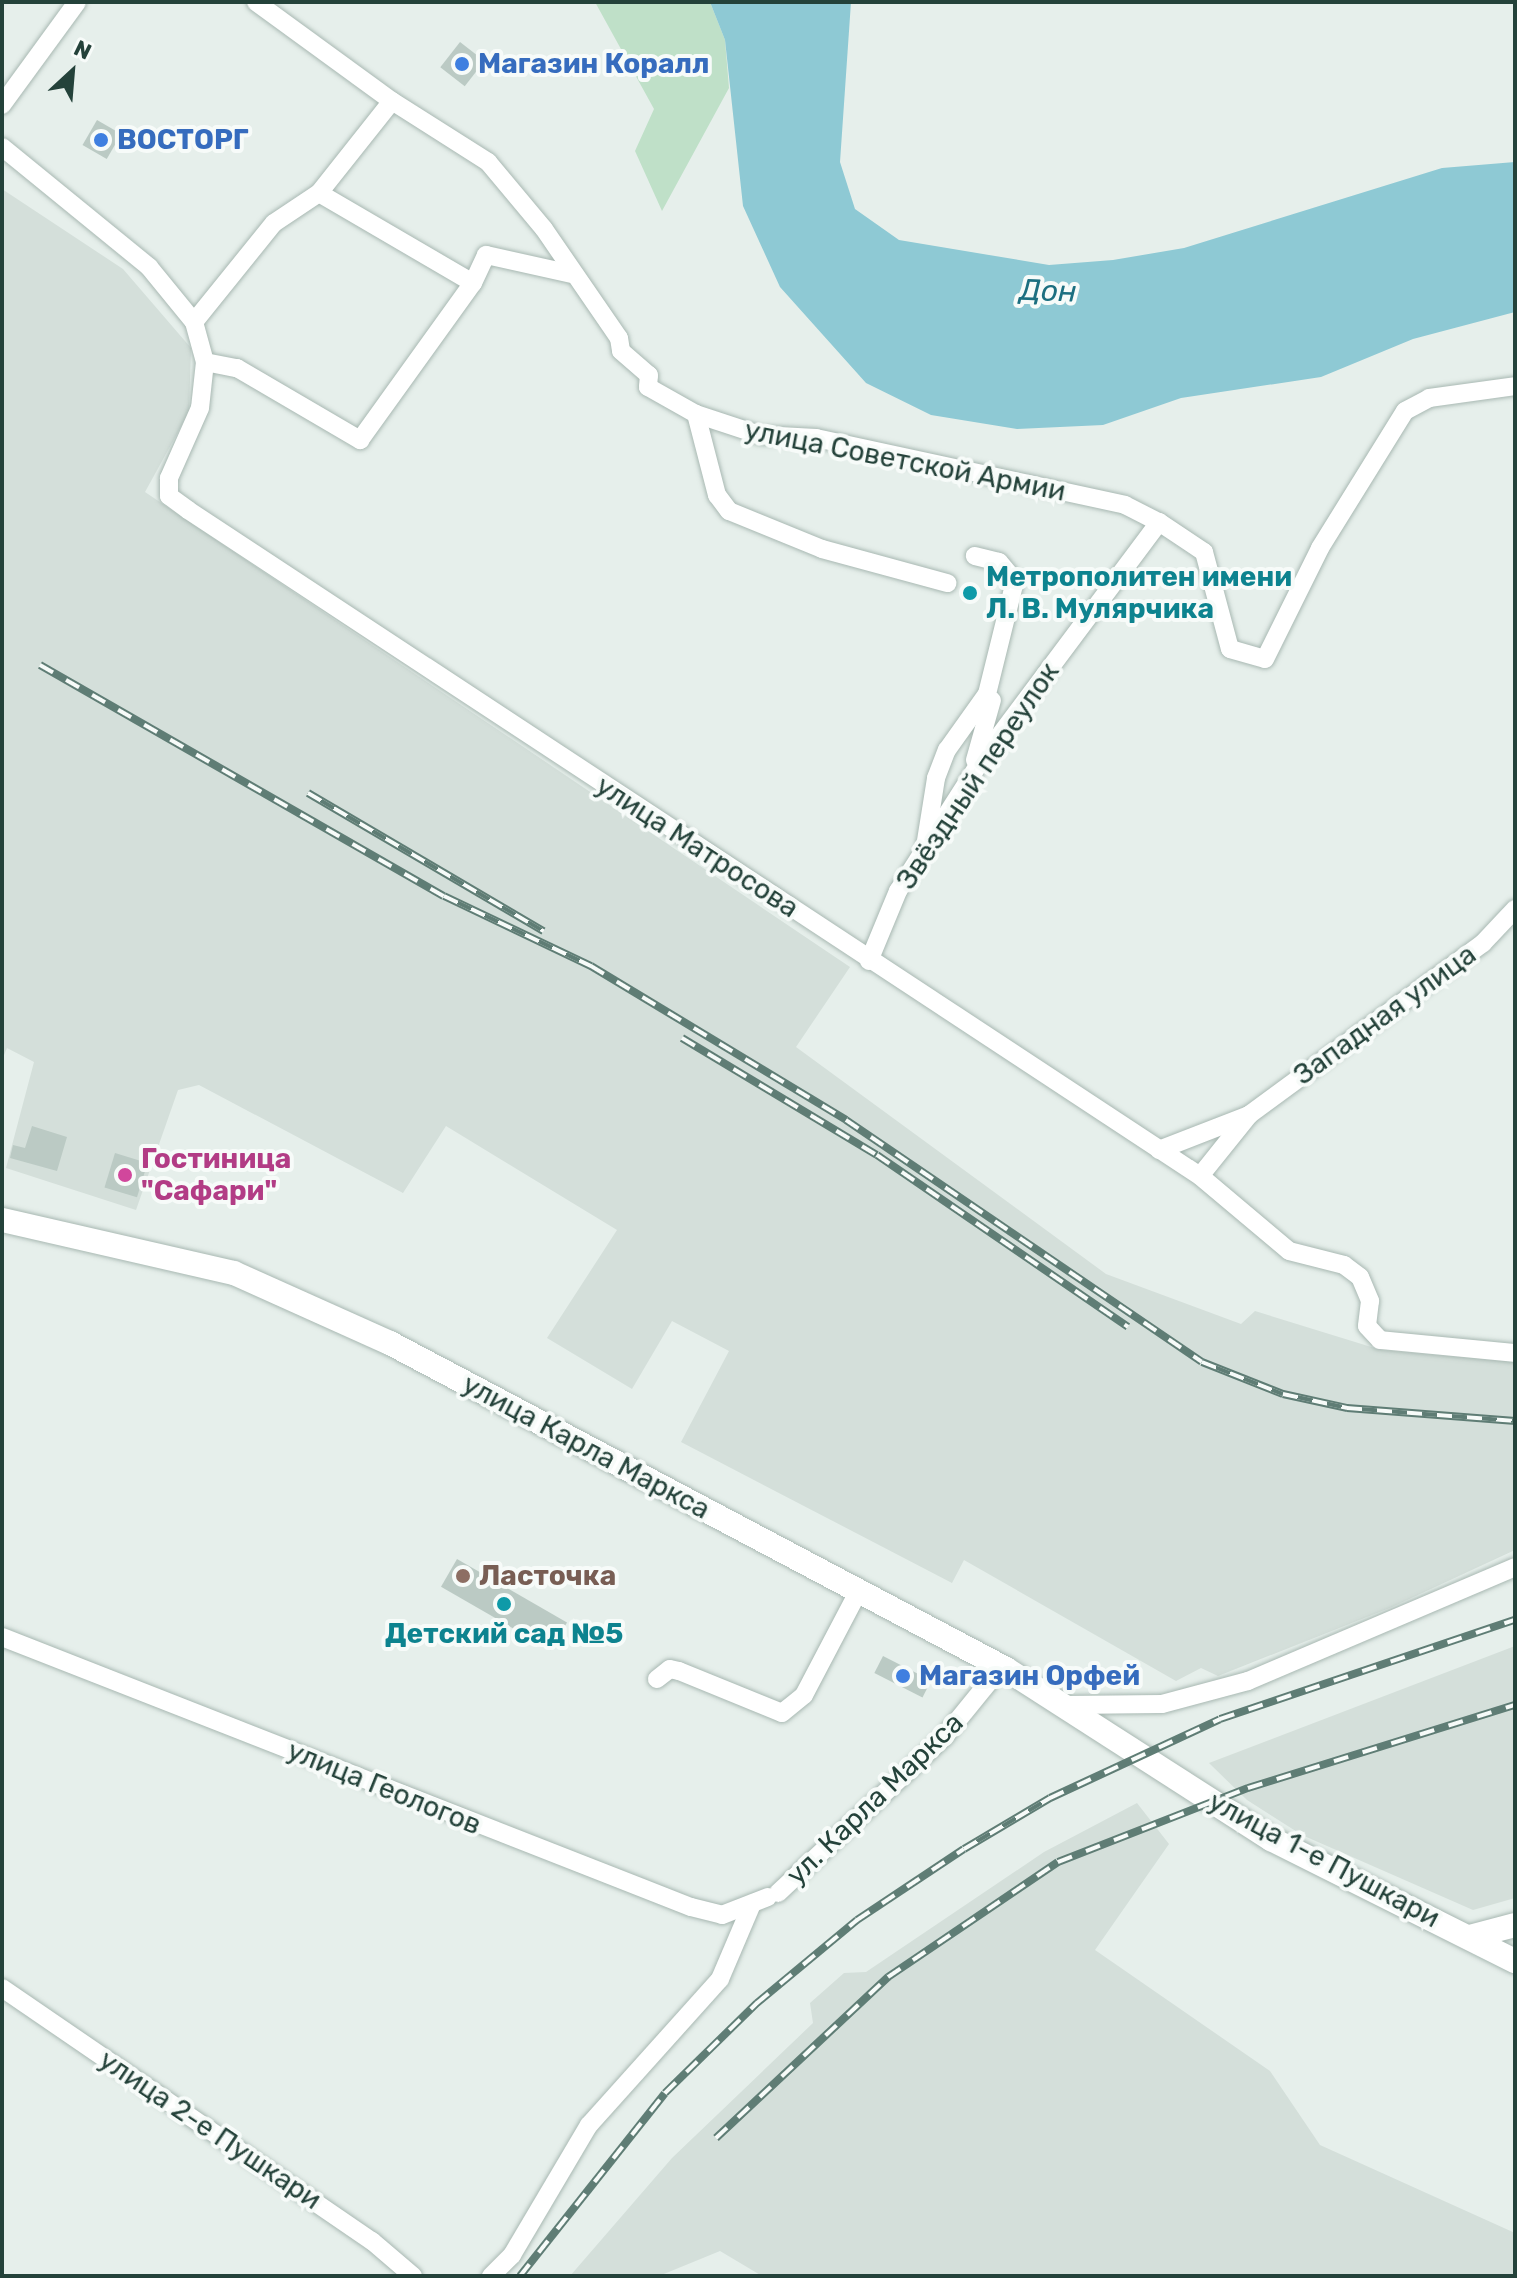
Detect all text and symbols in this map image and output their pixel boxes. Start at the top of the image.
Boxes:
north arrow [32,32,112,112]
text: N [70,34,96,66]
place label: Магазин Коралл [478,47,710,81]
marker: Магазин Коралл [453,55,471,73]
place label: ВОСТОРГ [117,123,249,157]
marker: ВОСТОРГ [92,131,110,149]
water label: Дон [1019,272,1077,310]
street label: улица Советской Армии [742,413,1068,509]
place label: Метрополитен имени Л. В. Мулярчика [986,560,1292,626]
marker: Метрополитен имени Л. В. Мулярчика [961,584,979,602]
street label: Звёздный переулок [890,656,1066,896]
street label: улица Матросова [589,769,805,925]
street label: Западная улица [1287,938,1483,1092]
place label: Гостиница "Сафари" [141,1142,291,1208]
marker: Гостиница "Сафари" [116,1166,134,1184]
street label: улица Карла Маркса [457,1368,715,1526]
place label: Ласточка [479,1559,616,1593]
marker: Ласточка [454,1567,472,1585]
marker: Детский сад №5 [495,1595,513,1613]
place label: Детский сад №5 [385,1617,623,1651]
place label: Магазин Орфей [919,1659,1140,1693]
marker: Магазин Орфей [894,1667,912,1685]
street label: ул. Карла Маркса [780,1706,970,1892]
street label: улица Геологов [282,1734,486,1842]
street label: улица 1-е Пушкари [1203,1785,1445,1935]
street label: улица 2-е Пушкари [92,2043,328,2217]

